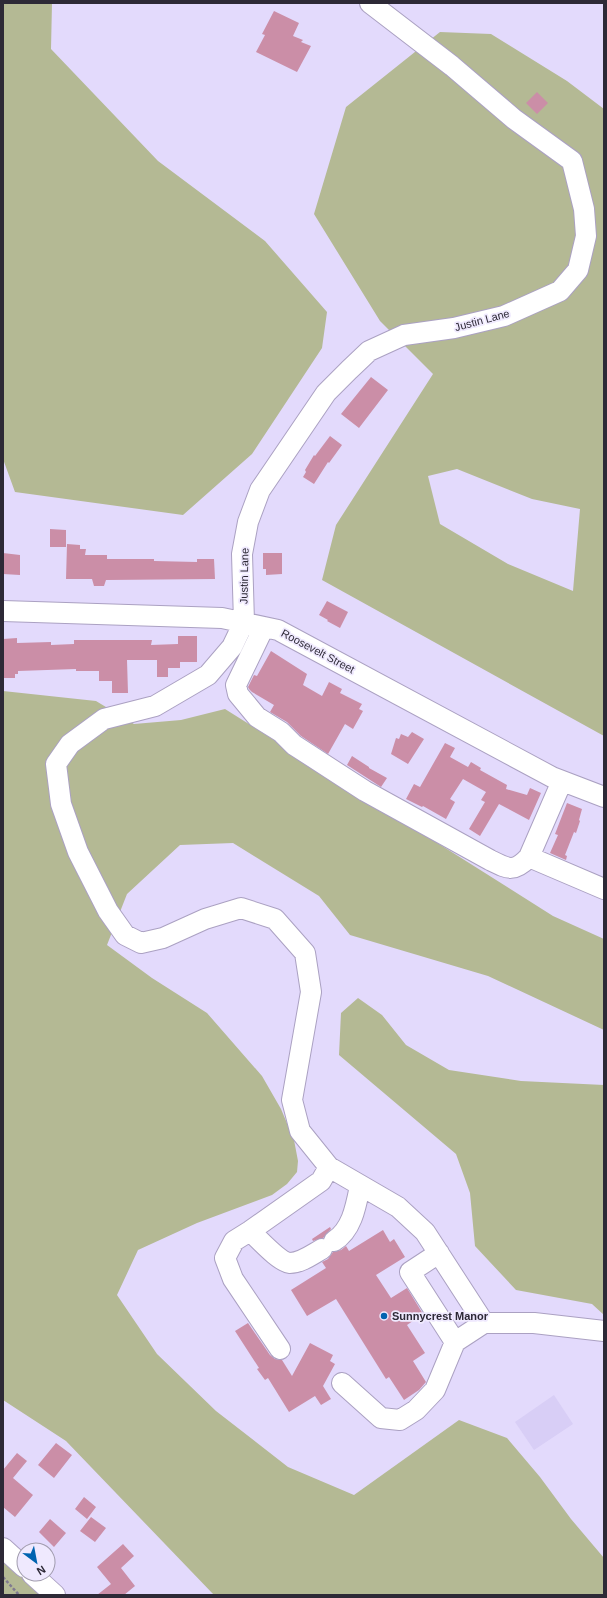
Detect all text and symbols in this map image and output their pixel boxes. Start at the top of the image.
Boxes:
street label: Justin Lane [453,307,511,333]
street label: Justin Lane [238,548,250,604]
street label: Roosevelt Street [279,627,357,675]
place label: Sunnycrest Manor [392,1310,489,1322]
marker: Sunnycrest Manor [379,1311,389,1321]
north arrow [16,1542,56,1582]
text: N [35,1563,48,1578]

